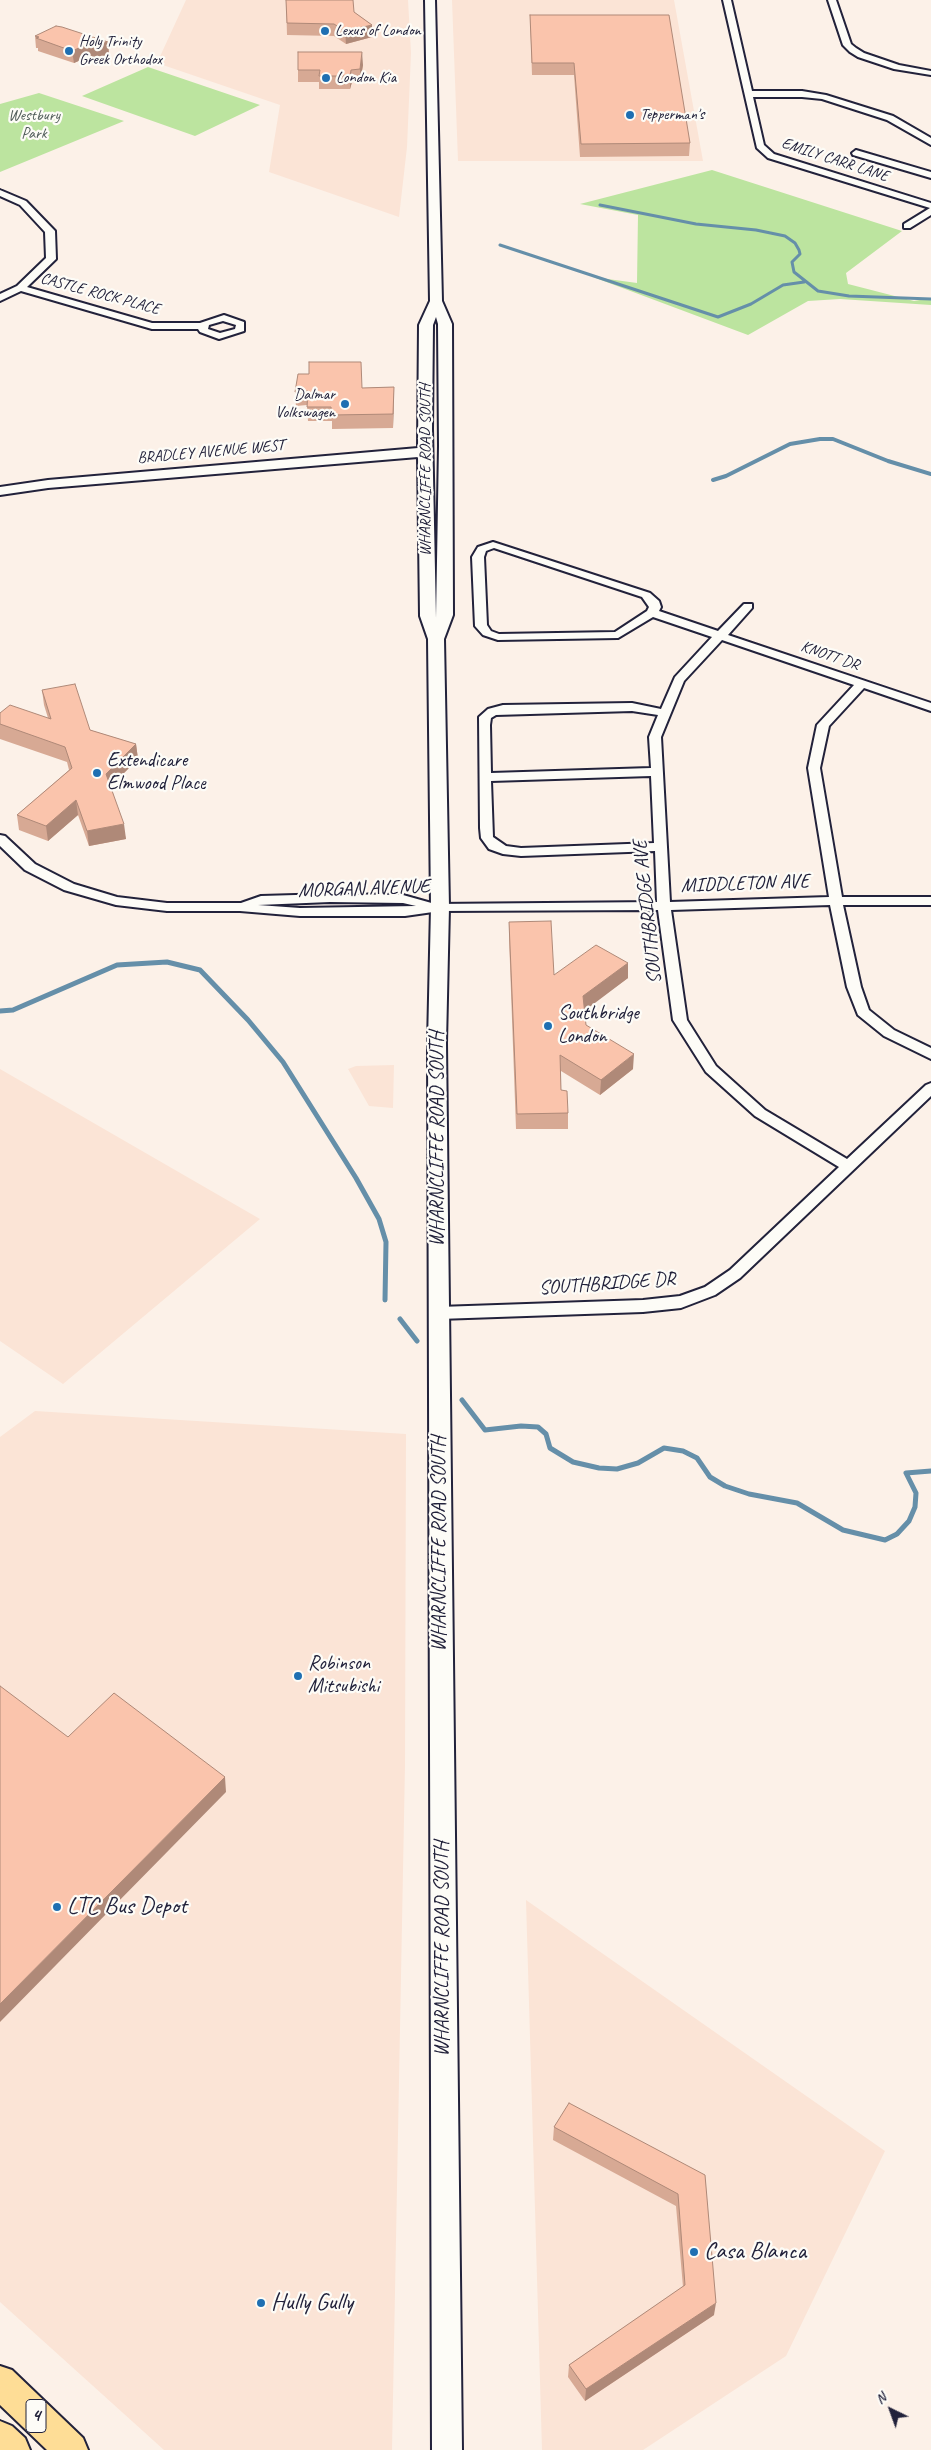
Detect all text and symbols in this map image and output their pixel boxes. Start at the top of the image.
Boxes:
place label: Lexus of London [335,21,421,41]
marker: Lexus of London [319,25,331,37]
place label: Holy Trinity Greek Orthodox [79,32,162,70]
marker: Holy Trinity Greek Orthodox [63,45,75,57]
place label: London Kia [336,68,396,88]
marker: London Kia [320,72,332,84]
place label: Tepperman's [640,105,704,125]
park label: Westbury Park [8,106,60,144]
marker: Tepperman's [624,109,636,121]
street label: EMILY CARR LANE [779,134,891,186]
street label: CASTLE ROCK PLACE [38,269,162,319]
street label: WHARNCLIFFE ROAD SOUTH [416,384,436,556]
place label: Dalmar Volkswagen [275,385,335,423]
marker: Dalmar Volkswagen [339,398,351,410]
street label: BRADLEY AVENUE WEST [137,436,285,468]
street label: KNOTT DR [798,637,862,675]
place label: Extendicare Elmwood Place [107,749,205,796]
marker: Extendicare Elmwood Place [91,767,103,779]
street label: SOUTHBRIDGE AVE [629,839,667,985]
street label: MIDDLETON AVE [680,870,810,898]
street label: MORGAN AVENUE [298,875,430,903]
place label: Southbridge London [558,1002,639,1049]
marker: Southbridge London [542,1020,554,1032]
street label: WHARNCLIFFE ROAD SOUTH [426,1031,450,1247]
street label: SOUTHBRIDGE DR [538,1267,676,1301]
street label: WHARNCLIFFE ROAD SOUTH [428,1436,452,1652]
place label: Robinson Mitsubishi [308,1652,379,1699]
marker: Robinson Mitsubishi [292,1670,304,1682]
street label: WHARNCLIFFE ROAD SOUTH [431,1841,455,2057]
place label: LTC Bus Depot [67,1893,187,1921]
marker: LTC Bus Depot [51,1901,63,1913]
place label: Casa Blanca [704,2238,806,2266]
marker: Casa Blanca [688,2246,700,2258]
place label: Hully Gully [271,2289,353,2317]
marker: Hully Gully [255,2297,267,2309]
north arrow [866,2385,916,2435]
text: N [872,2389,890,2408]
road number: 4 [26,2400,46,2432]

